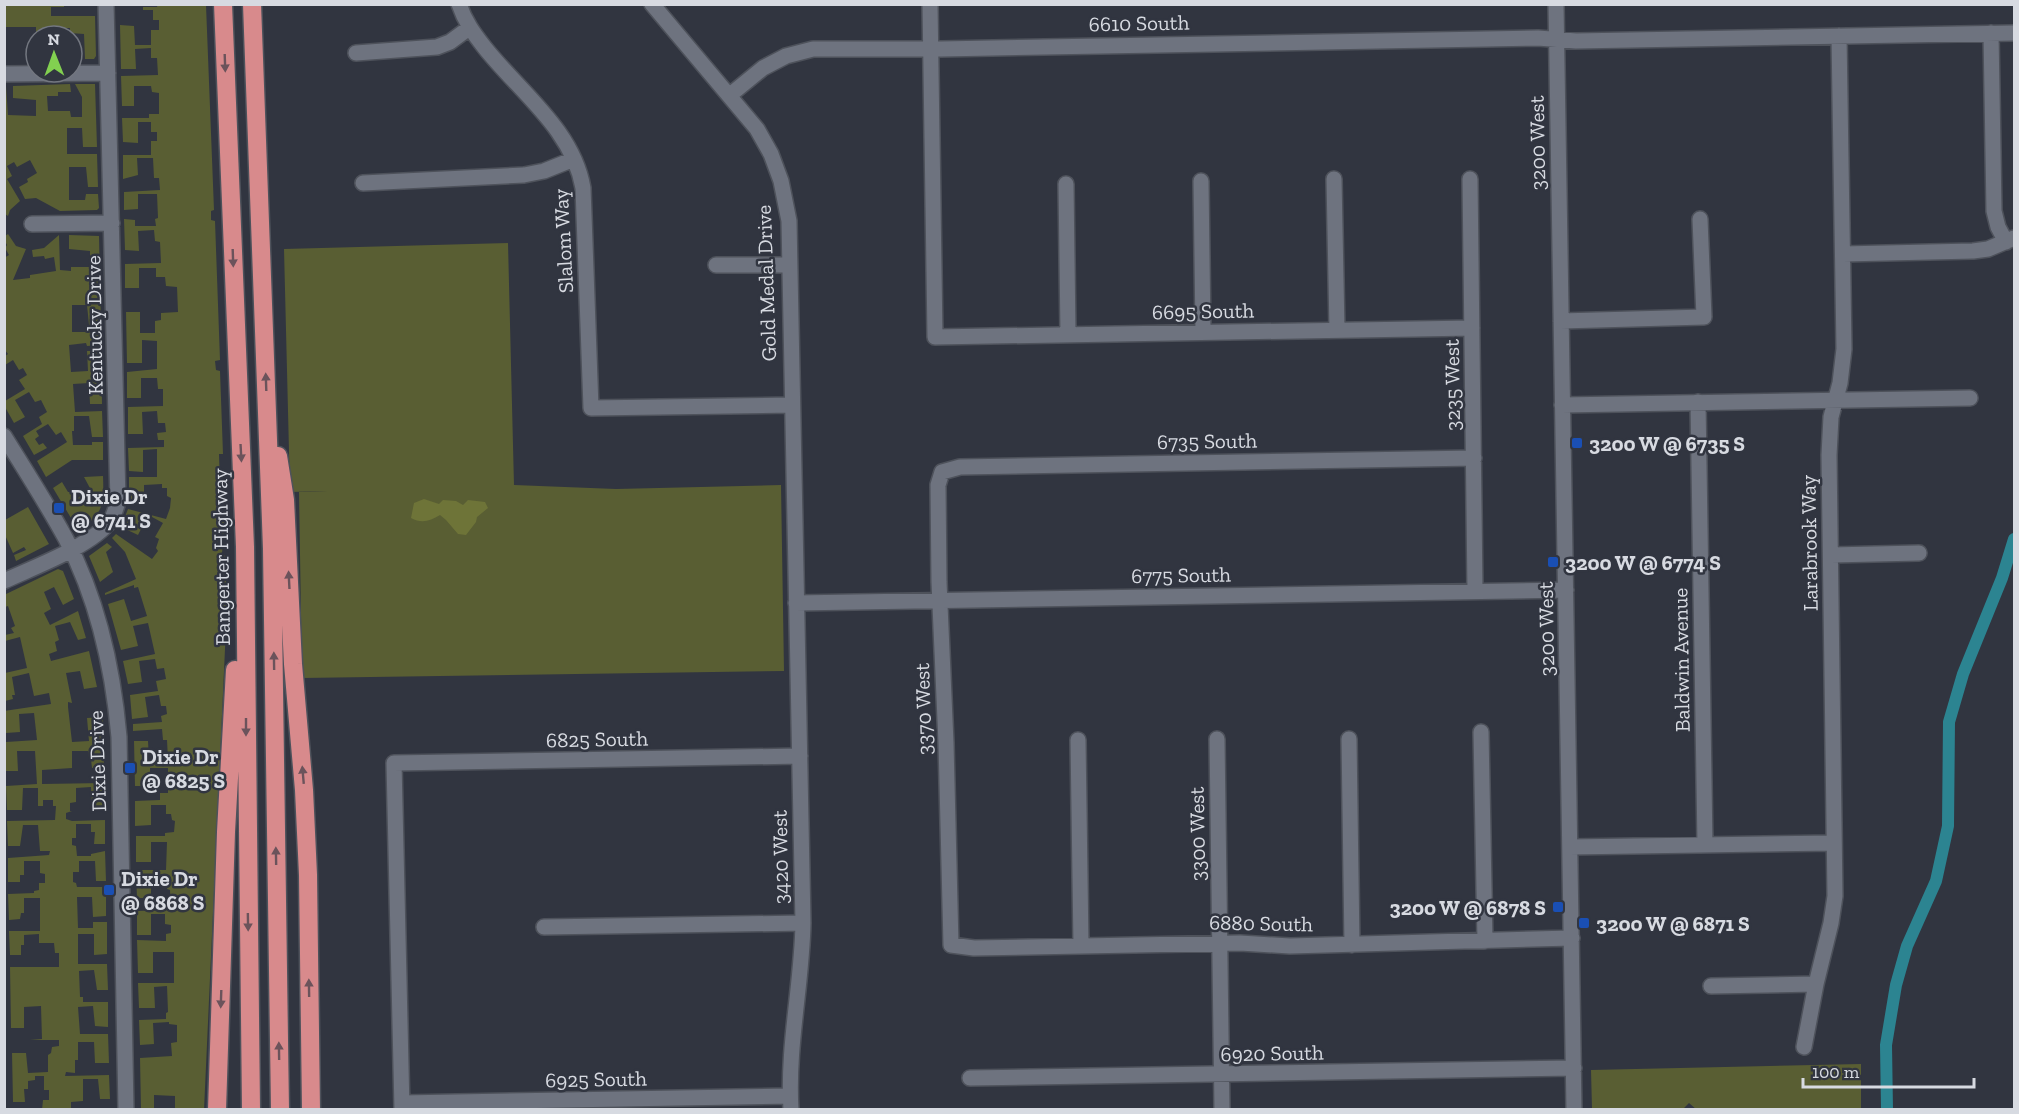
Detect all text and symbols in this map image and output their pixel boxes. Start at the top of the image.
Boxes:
street label: 6610 South [1089,10,1190,36]
north arrow [24,24,84,84]
text: N [47,30,60,49]
one-way arrow [220,53,229,72]
street label: 3200 West [1524,95,1550,191]
street label: Slalom Way [548,188,578,294]
street label: Gold Medal Drive [751,204,781,362]
one-way arrow [228,248,237,267]
street label: Kentucky Drive [80,255,108,395]
street label: 6695 South [1152,298,1255,324]
street label: 3235 West [1439,339,1465,431]
one-way arrow [262,373,271,392]
street label: 6735 South [1157,428,1258,454]
place label: 3200 W @ 6735 S [1589,431,1745,456]
marker: 3200 W @ 6735 S [1570,436,1584,450]
one-way arrow [236,443,245,462]
street label: Bangerter Highway [207,468,235,646]
street label: Larabrook Way [1795,474,1823,611]
place label: Dixie Dr @ 6741 S [71,484,151,533]
marker: Dixie Dr @ 6741 S [52,501,66,515]
place label: 3200 W @ 6774 S [1565,550,1721,575]
marker: 3200 W @ 6774 S [1546,555,1560,569]
street label: 6775 South [1131,562,1231,588]
one-way arrow [284,571,293,590]
street label: 3200 West [1533,581,1559,677]
street label: Baldwin Avenue [1667,587,1695,732]
one-way arrow [269,652,278,671]
street label: 3370 West [909,662,937,755]
street label: Dixie Drive [83,710,111,812]
one-way arrow [241,718,251,737]
street label: 6825 South [546,726,648,752]
place label: Dixie Dr @ 6825 S [142,744,225,793]
marker: Dixie Dr @ 6825 S [123,761,137,775]
one-way arrow [298,765,307,784]
street label: 3300 West [1184,786,1210,881]
street label: 3420 West [767,810,793,904]
one-way arrow [272,847,281,866]
place label: Dixie Dr @ 6868 S [121,866,205,915]
marker: Dixie Dr @ 6868 S [102,883,116,897]
place label: 3200 W @ 6878 S [1389,895,1546,920]
marker: 3200 W @ 6878 S [1551,900,1565,914]
street label: 6880 South [1209,910,1313,936]
place label: 3200 W @ 6871 S [1596,911,1750,936]
one-way arrow [243,913,253,932]
marker: 3200 W @ 6871 S [1577,916,1591,930]
one-way arrow [304,979,314,998]
one-way arrow [216,990,226,1009]
street label: 6920 South [1220,1040,1324,1066]
one-way arrow [274,1042,284,1061]
scale bar [1803,1051,1974,1089]
text: 100 m [1812,1061,1860,1083]
street label: 6925 South [545,1066,647,1092]

